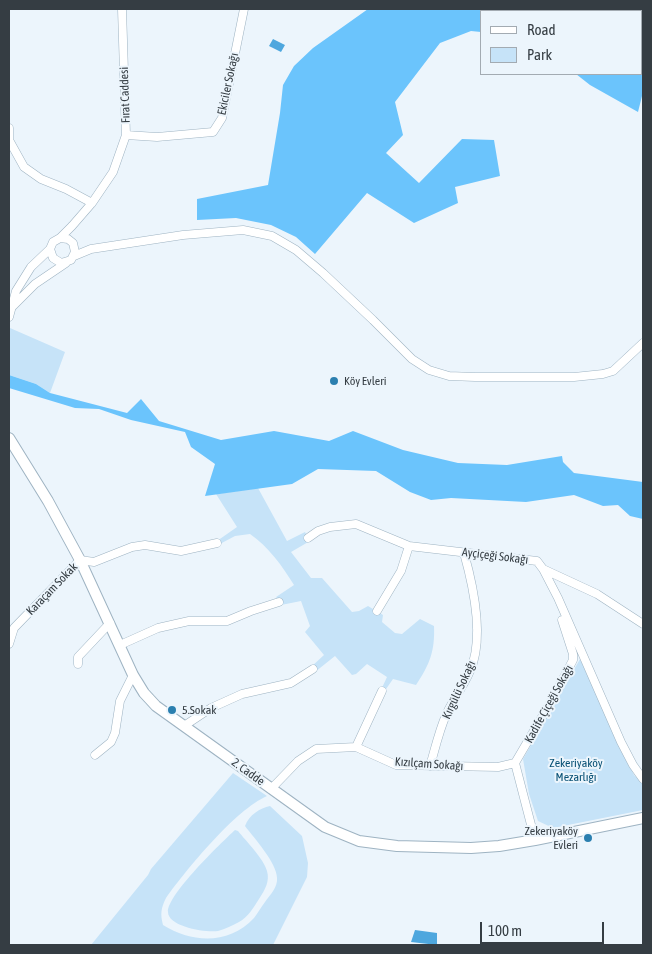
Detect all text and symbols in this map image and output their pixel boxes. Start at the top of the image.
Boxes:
legend [480,10,642,75]
text: Road [527,21,556,38]
text: Park [527,46,552,63]
street label: Ekiciler Sokağı [214,52,242,116]
street label: Fırat Caddesi [117,67,133,123]
place label: Köy Evleri [344,374,387,388]
marker: Köy Evleri [328,375,340,387]
street label: Ayçiçeği Sokağı [461,545,529,567]
street label: Karaçam Sokak [23,560,81,618]
street label: Kırgülü Sokağı [439,658,479,722]
street label: Kadife Çiçeği Sokağı [522,662,576,746]
place label: 5.Sokak [182,703,217,717]
marker: 5.Sokak [166,704,178,716]
street label: Kızılçam Sokağı [394,754,464,774]
street label: 2. Cadde [229,755,267,789]
park label: Zekeriyaköy Mezarlığı [549,756,603,784]
place label: Zekeriyaköy Evleri [524,824,578,852]
marker: Zekeriyaköy Evleri [582,832,594,844]
scale bar [482,912,606,944]
text: 100 m [488,922,522,939]

